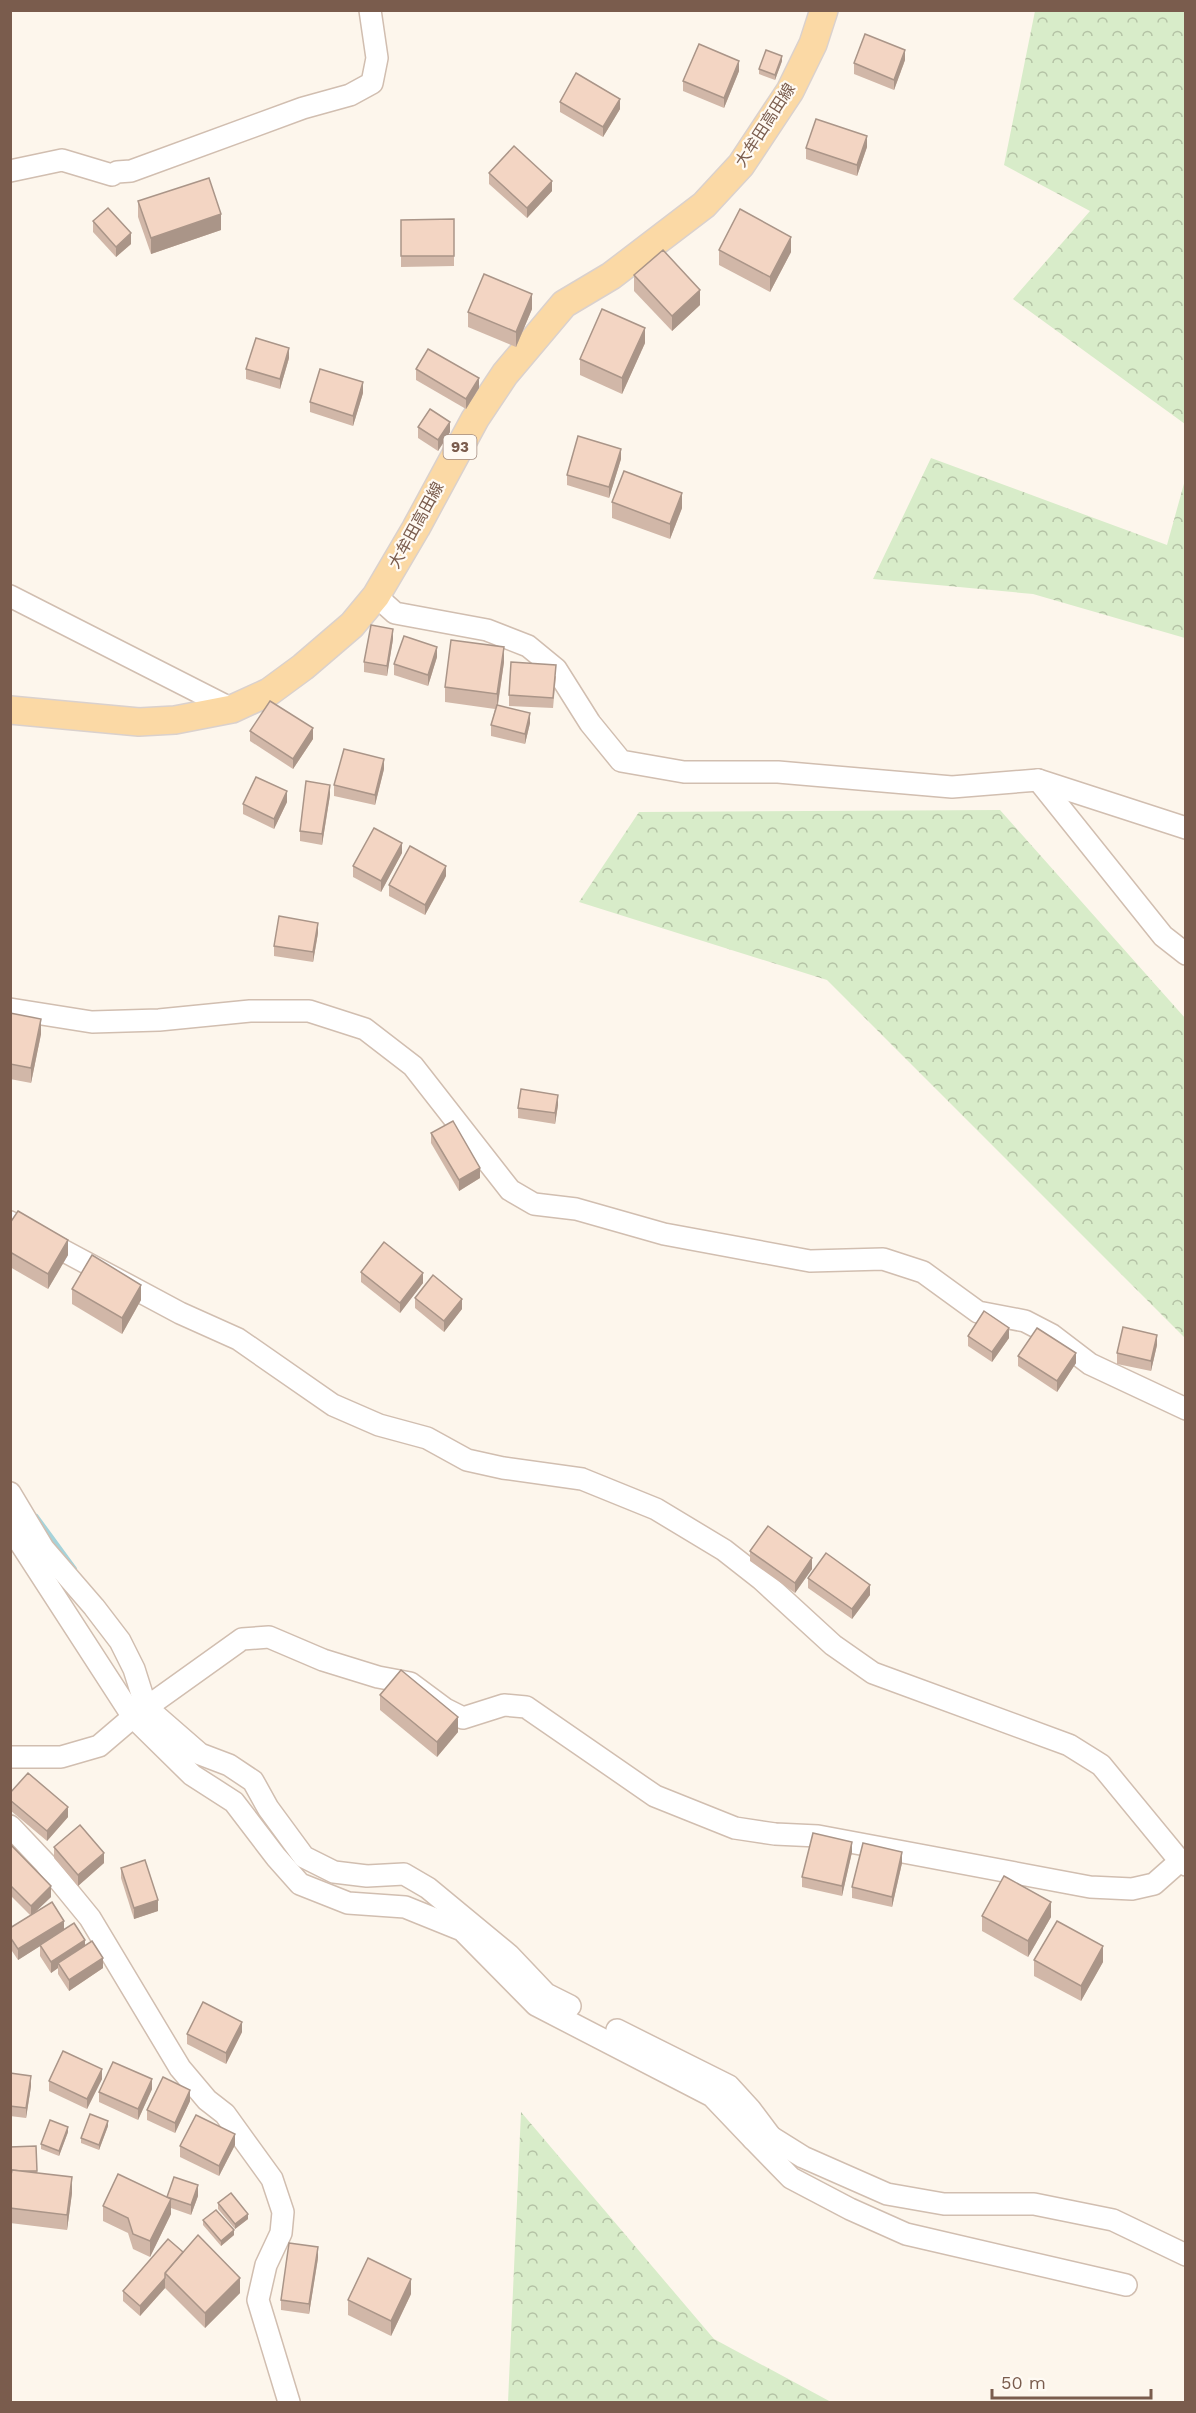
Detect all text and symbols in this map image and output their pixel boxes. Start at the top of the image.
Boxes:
street label: 大牟田高田線 [731,80,799,170]
road number: 93 [444,435,476,459]
street label: 大牟田高田線 [384,478,448,572]
scale bar [992,2362,1151,2400]
text: 50 m [1001,2372,1046,2393]

